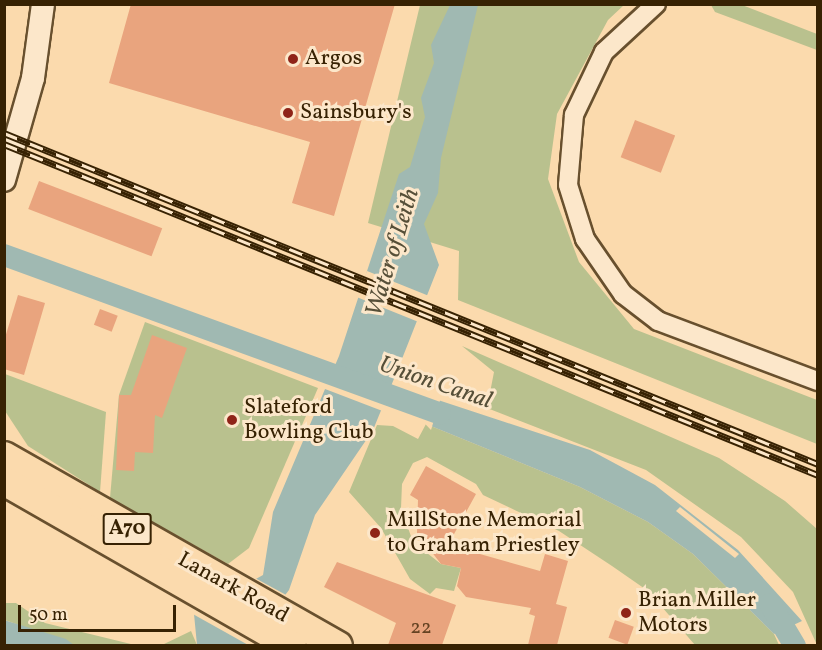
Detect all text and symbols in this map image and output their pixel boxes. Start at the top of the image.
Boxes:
place label: Argos [305,46,362,72]
marker: Argos [286,52,300,66]
place label: Sainsbury's [300,100,412,126]
marker: Sainsbury's [281,106,295,120]
water label: Water of Leith [361,185,427,321]
water label: Union Canal [375,351,495,417]
place label: Slateford Bowling Club [244,394,374,446]
marker: Slateford Bowling Club [225,413,239,427]
place label: MillStone Memorial to Graham Priestley [387,507,582,558]
road number: A70 [102,511,152,547]
marker: MillStone Memorial to Graham Priestley [368,526,382,540]
street label: Lanark Road [173,547,293,629]
place label: Brian Miller Motors [638,587,756,638]
scale bar [21,593,178,631]
text: 50 m [29,603,68,628]
marker: Brian Miller Motors [619,606,633,620]
house number: 22 [410,616,432,640]

